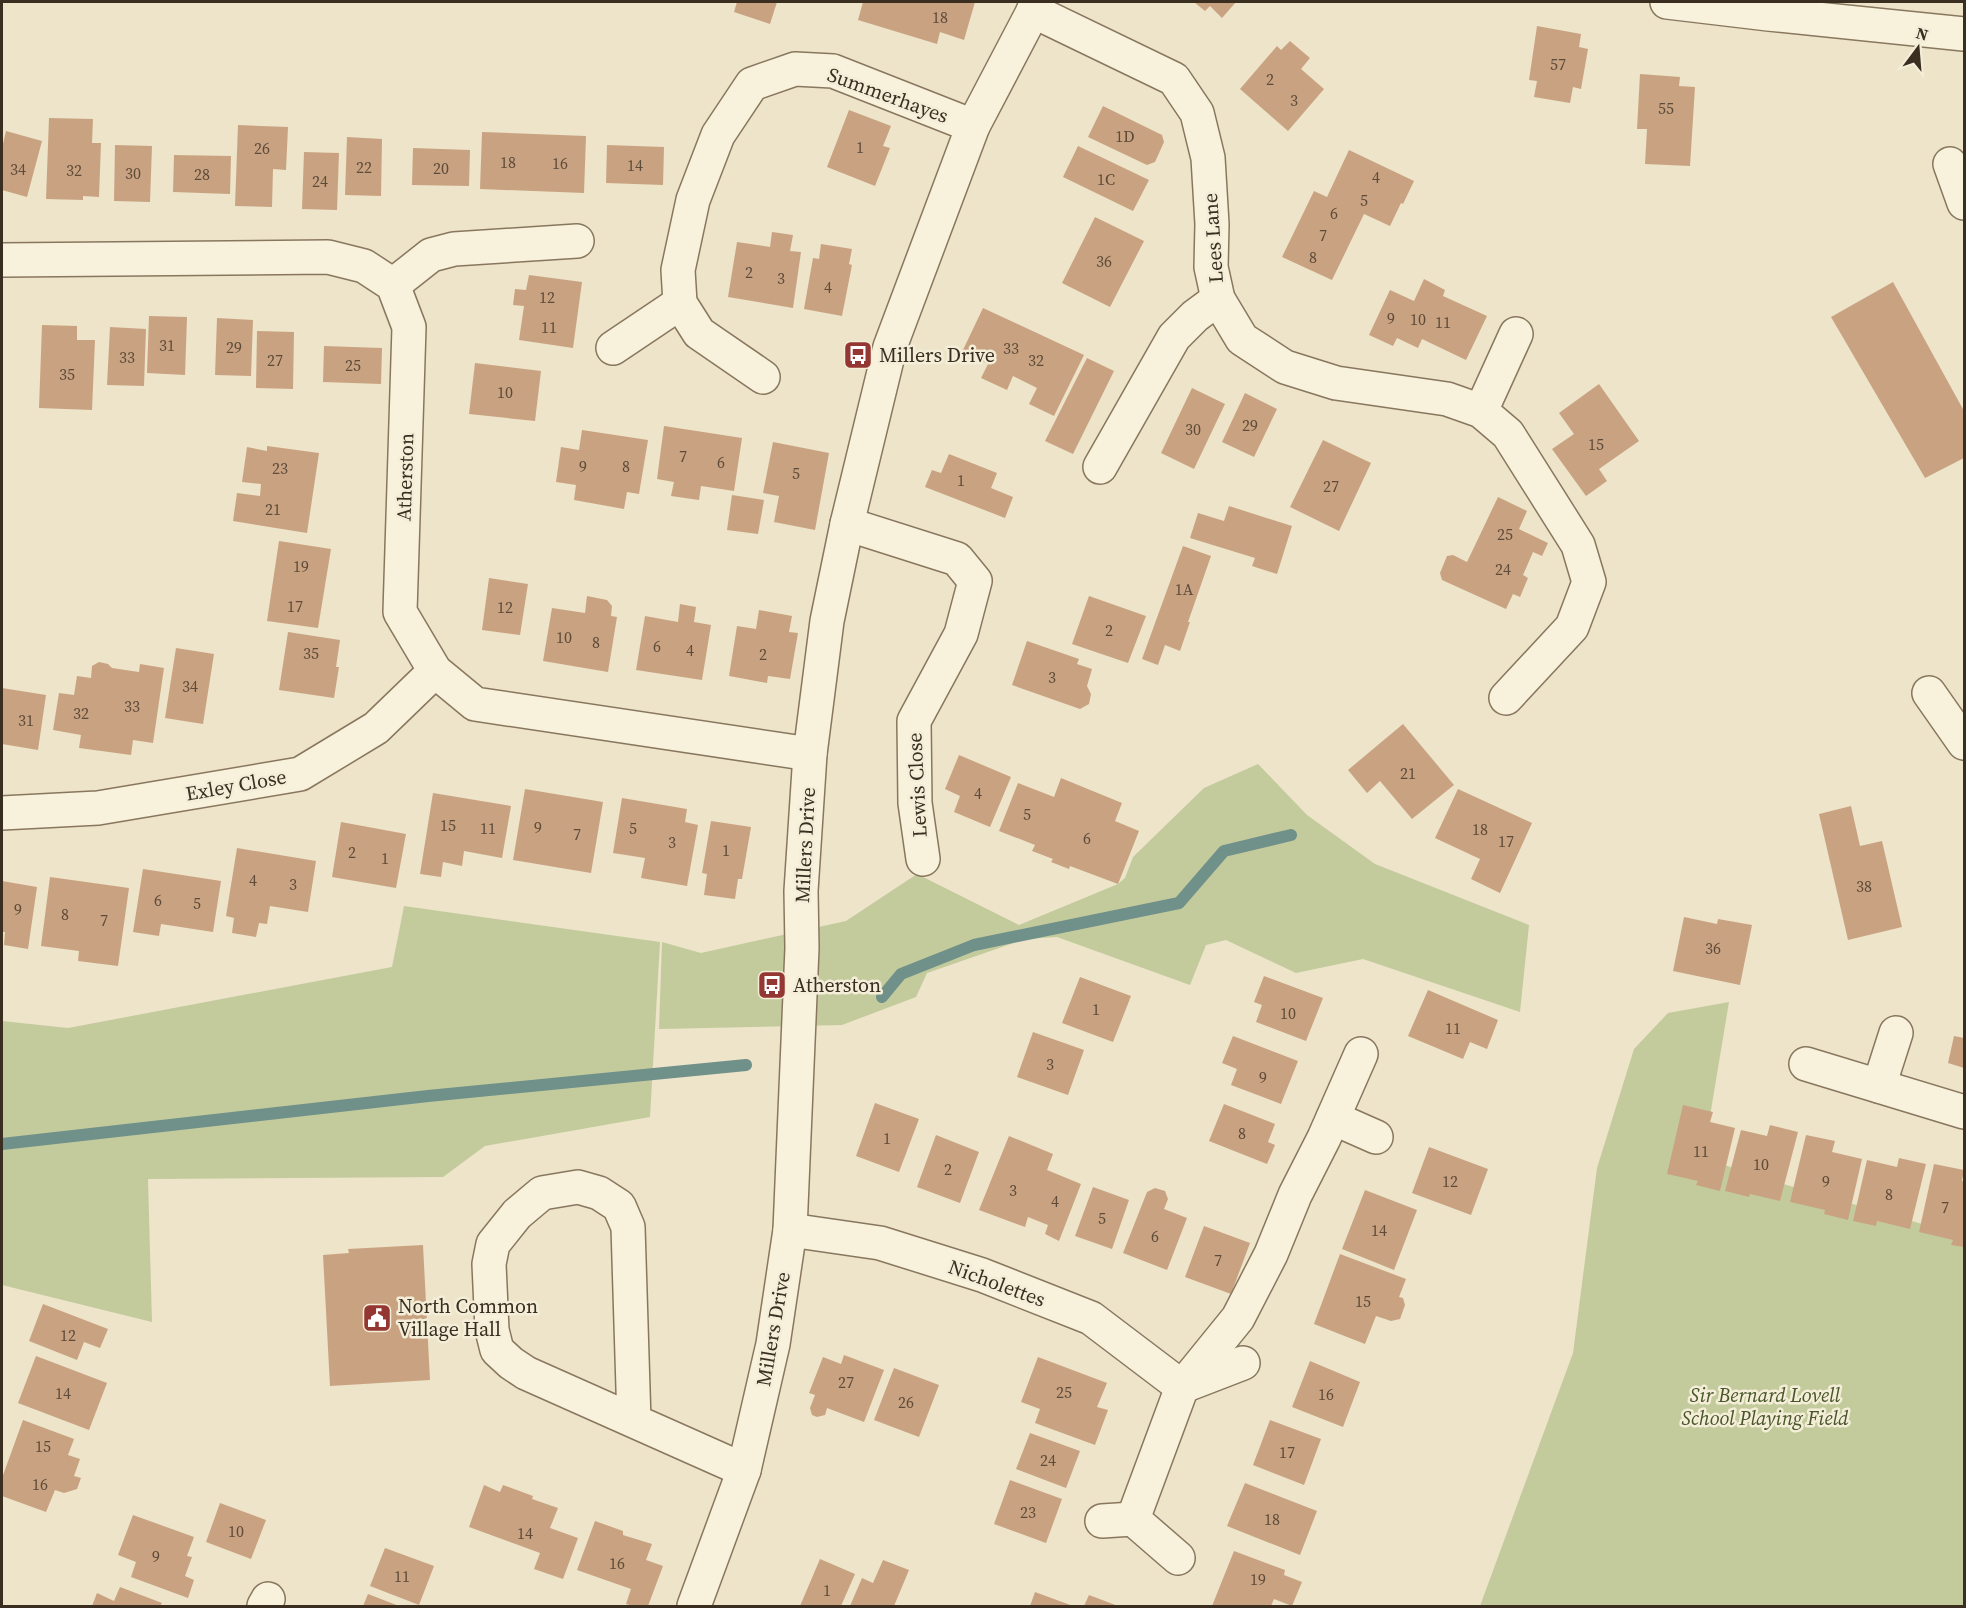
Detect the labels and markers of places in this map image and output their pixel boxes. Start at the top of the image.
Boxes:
bus stop icon: Millers Drive [842,339,874,371]
place label: Millers Drive [879,341,995,369]
bus stop icon: Atherston [756,969,788,1001]
place label: Atherston [793,971,881,999]
place label: North Common Village Hall [398,1292,538,1343]
public building icon: North Common Village Hall [361,1302,393,1334]

